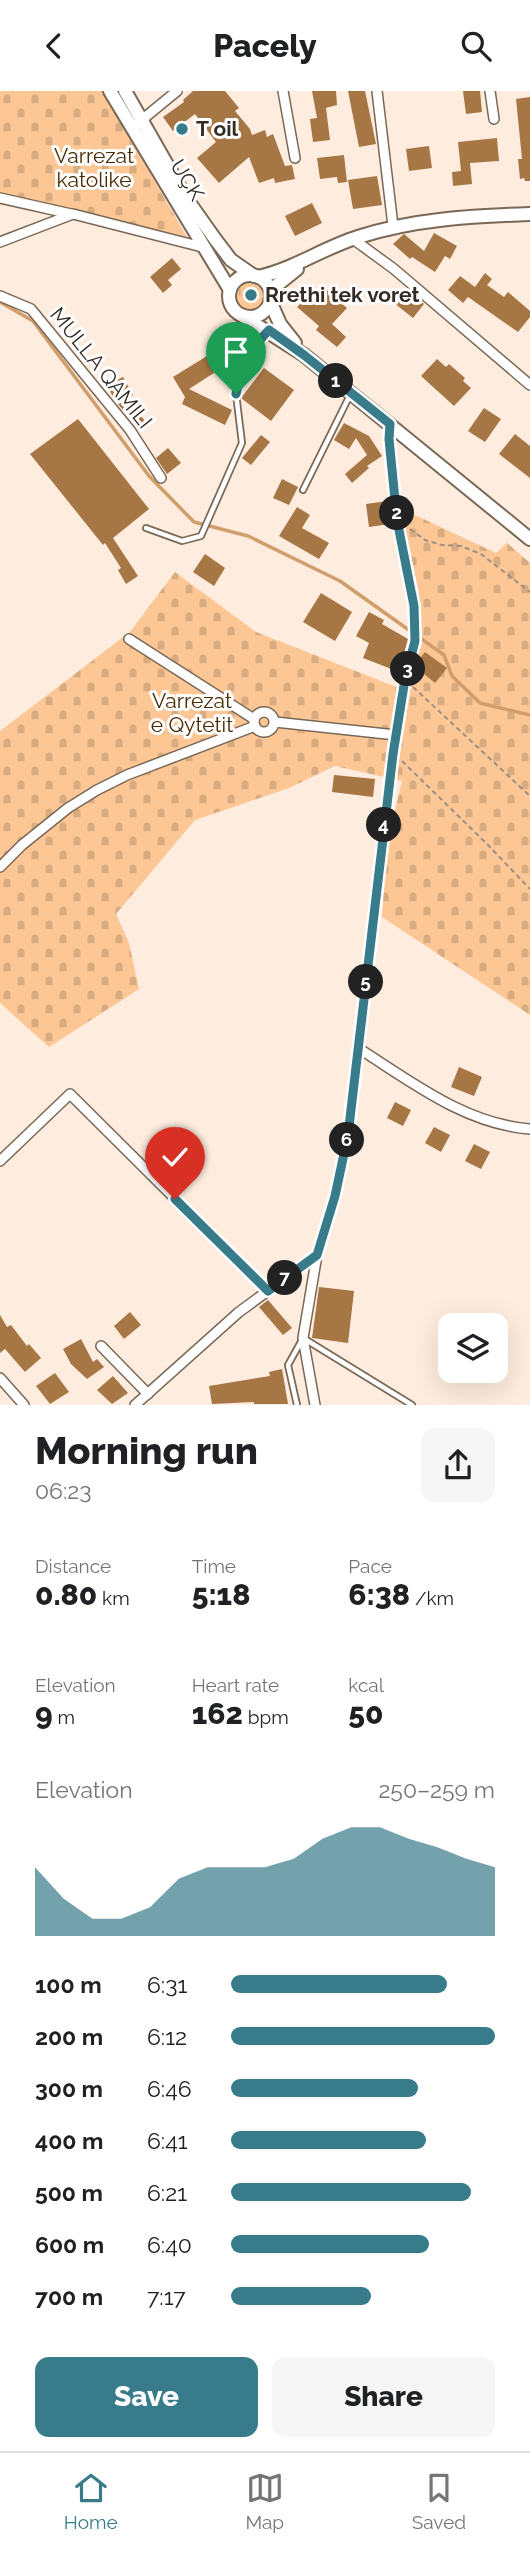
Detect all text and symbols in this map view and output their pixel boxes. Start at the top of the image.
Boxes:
icon: back [35,27,73,65]
text: Pacely [213,27,317,64]
icon: search [457,27,495,65]
place label: T oil [196,116,239,141]
marker: T oil [174,121,190,137]
park label: Varrezat katolike [54,143,134,192]
street label: UÇK [165,155,210,205]
place label: Rrethi tek voret [265,282,420,307]
marker: Rrethi tek voret [243,287,259,303]
street label: MULLA QAMILI [45,302,158,433]
pin [206,322,266,394]
icon: arrive [217,333,255,371]
pin: 1 [318,363,354,399]
text: 1 [331,369,340,391]
pin: 2 [380,495,414,531]
text: 2 [391,501,402,523]
pin: 3 [390,651,426,687]
text: 3 [402,657,413,679]
park label: Varrezat e Qytetit [151,688,233,737]
pin: 4 [366,807,402,843]
text: 4 [378,813,389,835]
pin: 5 [348,965,384,999]
text: 5 [360,970,371,992]
pin: 6 [330,1123,364,1157]
pin [145,1127,205,1199]
text: 6 [341,1128,352,1150]
icon: check [156,1138,194,1176]
pin: 7 [268,1261,302,1295]
text: 7 [279,1266,290,1288]
map controls [438,1313,508,1383]
button: layers [438,1313,508,1383]
text: Morning run [35,1428,258,1473]
button: share [421,1428,495,1502]
text: 06:23 [35,1477,92,1504]
text: Distance [35,1555,111,1577]
text: Time [192,1555,236,1577]
text: Pace [348,1555,392,1577]
text: 0.80 [35,1577,97,1612]
text: 5:18 [192,1577,250,1612]
text: 6:38 [348,1577,410,1612]
text: km [97,1587,130,1609]
text: /km [410,1587,454,1609]
text: Elevation [35,1674,116,1696]
text: Heart rate [192,1674,279,1696]
text: kcal [348,1674,384,1696]
text: 9 [35,1696,53,1731]
text: 162 [192,1696,243,1731]
text: 50 [348,1696,384,1731]
text: m [53,1706,75,1728]
text: bpm [243,1706,289,1728]
text: Elevation [35,1776,133,1803]
text: 250–259 m [378,1776,495,1803]
text: 100 m [35,1971,102,1998]
text: 6:31 [147,1971,187,1998]
text: 200 m [35,2023,103,2050]
text: 6:12 [147,2023,187,2050]
text: 300 m [35,2075,103,2102]
text: 6:46 [147,2075,192,2102]
text: 400 m [35,2127,103,2154]
text: 6:41 [147,2127,188,2154]
text: 500 m [35,2179,103,2206]
text: 6:21 [147,2179,187,2206]
text: 600 m [35,2231,104,2258]
text: 6:40 [147,2231,192,2258]
text: 700 m [35,2283,103,2310]
text: 7:17 [147,2283,186,2310]
button: Save [35,2357,258,2437]
button: Share [272,2357,495,2437]
tab: Home [64,2469,118,2533]
tab: Map [245,2469,284,2533]
tab: Saved [412,2469,466,2533]

